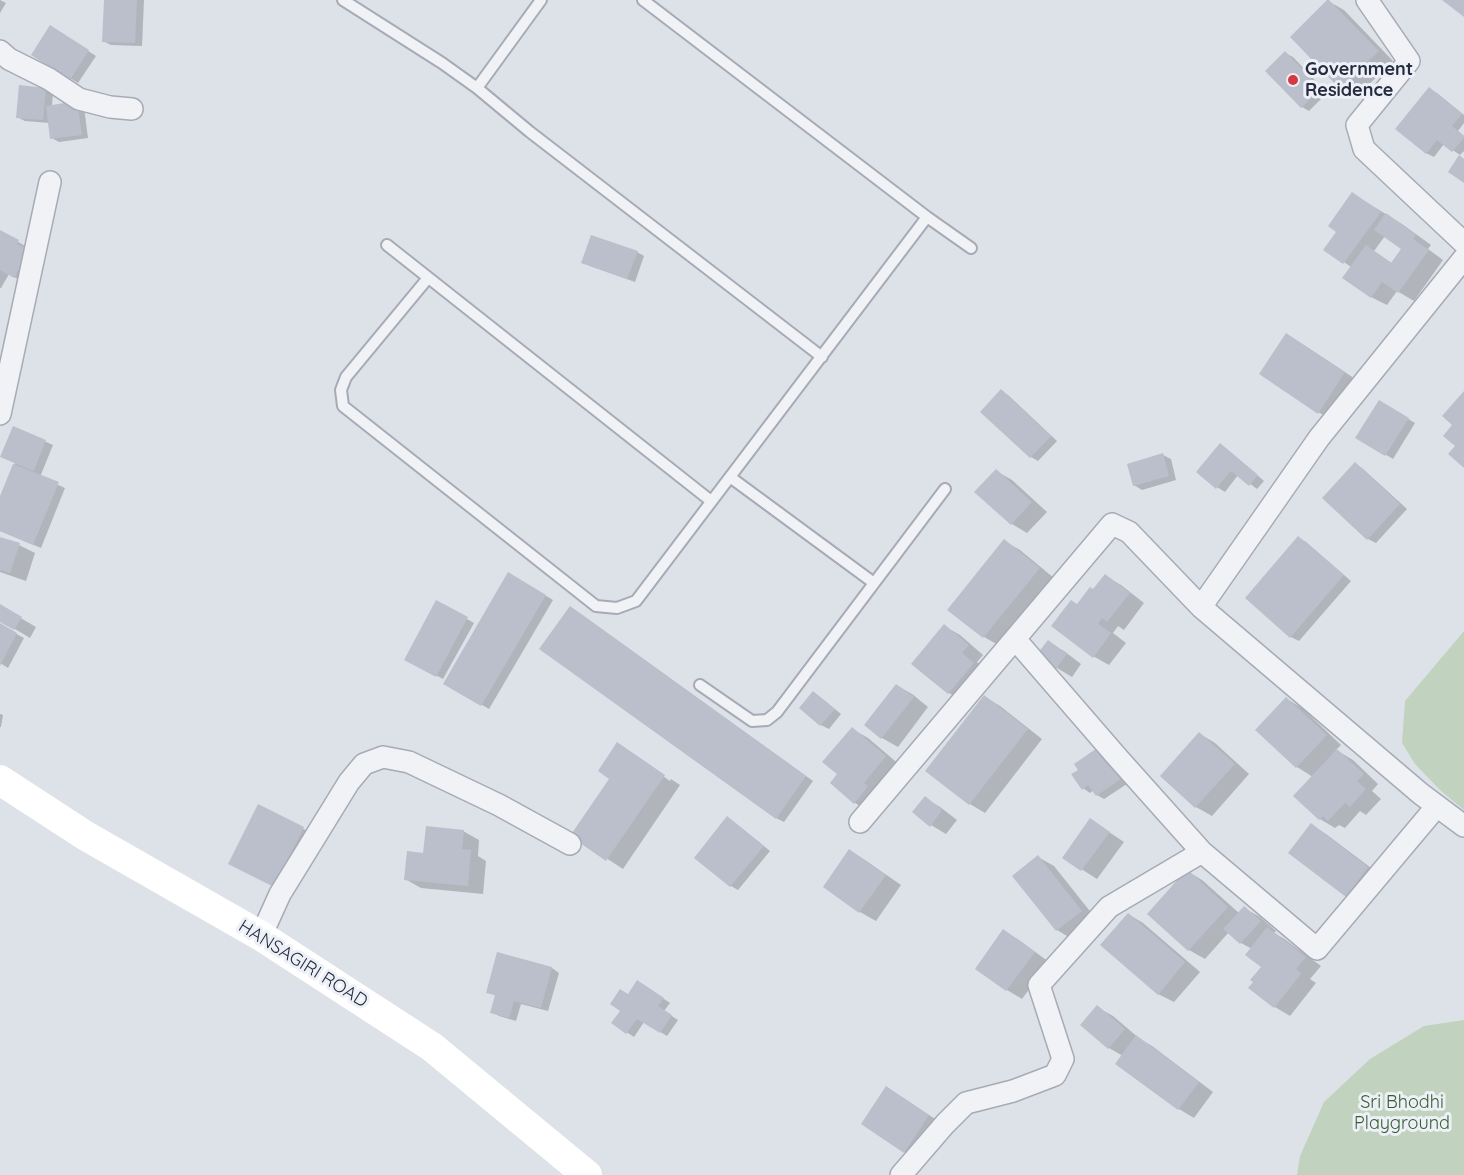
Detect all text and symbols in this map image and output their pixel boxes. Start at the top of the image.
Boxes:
place label: Government Residence [1305,59,1413,101]
marker: Government Residence [1286,73,1300,87]
street label: HANSAGIRI ROAD [235,916,371,1012]
park label: Sri Bhodhi Playground [1354,1092,1450,1134]

